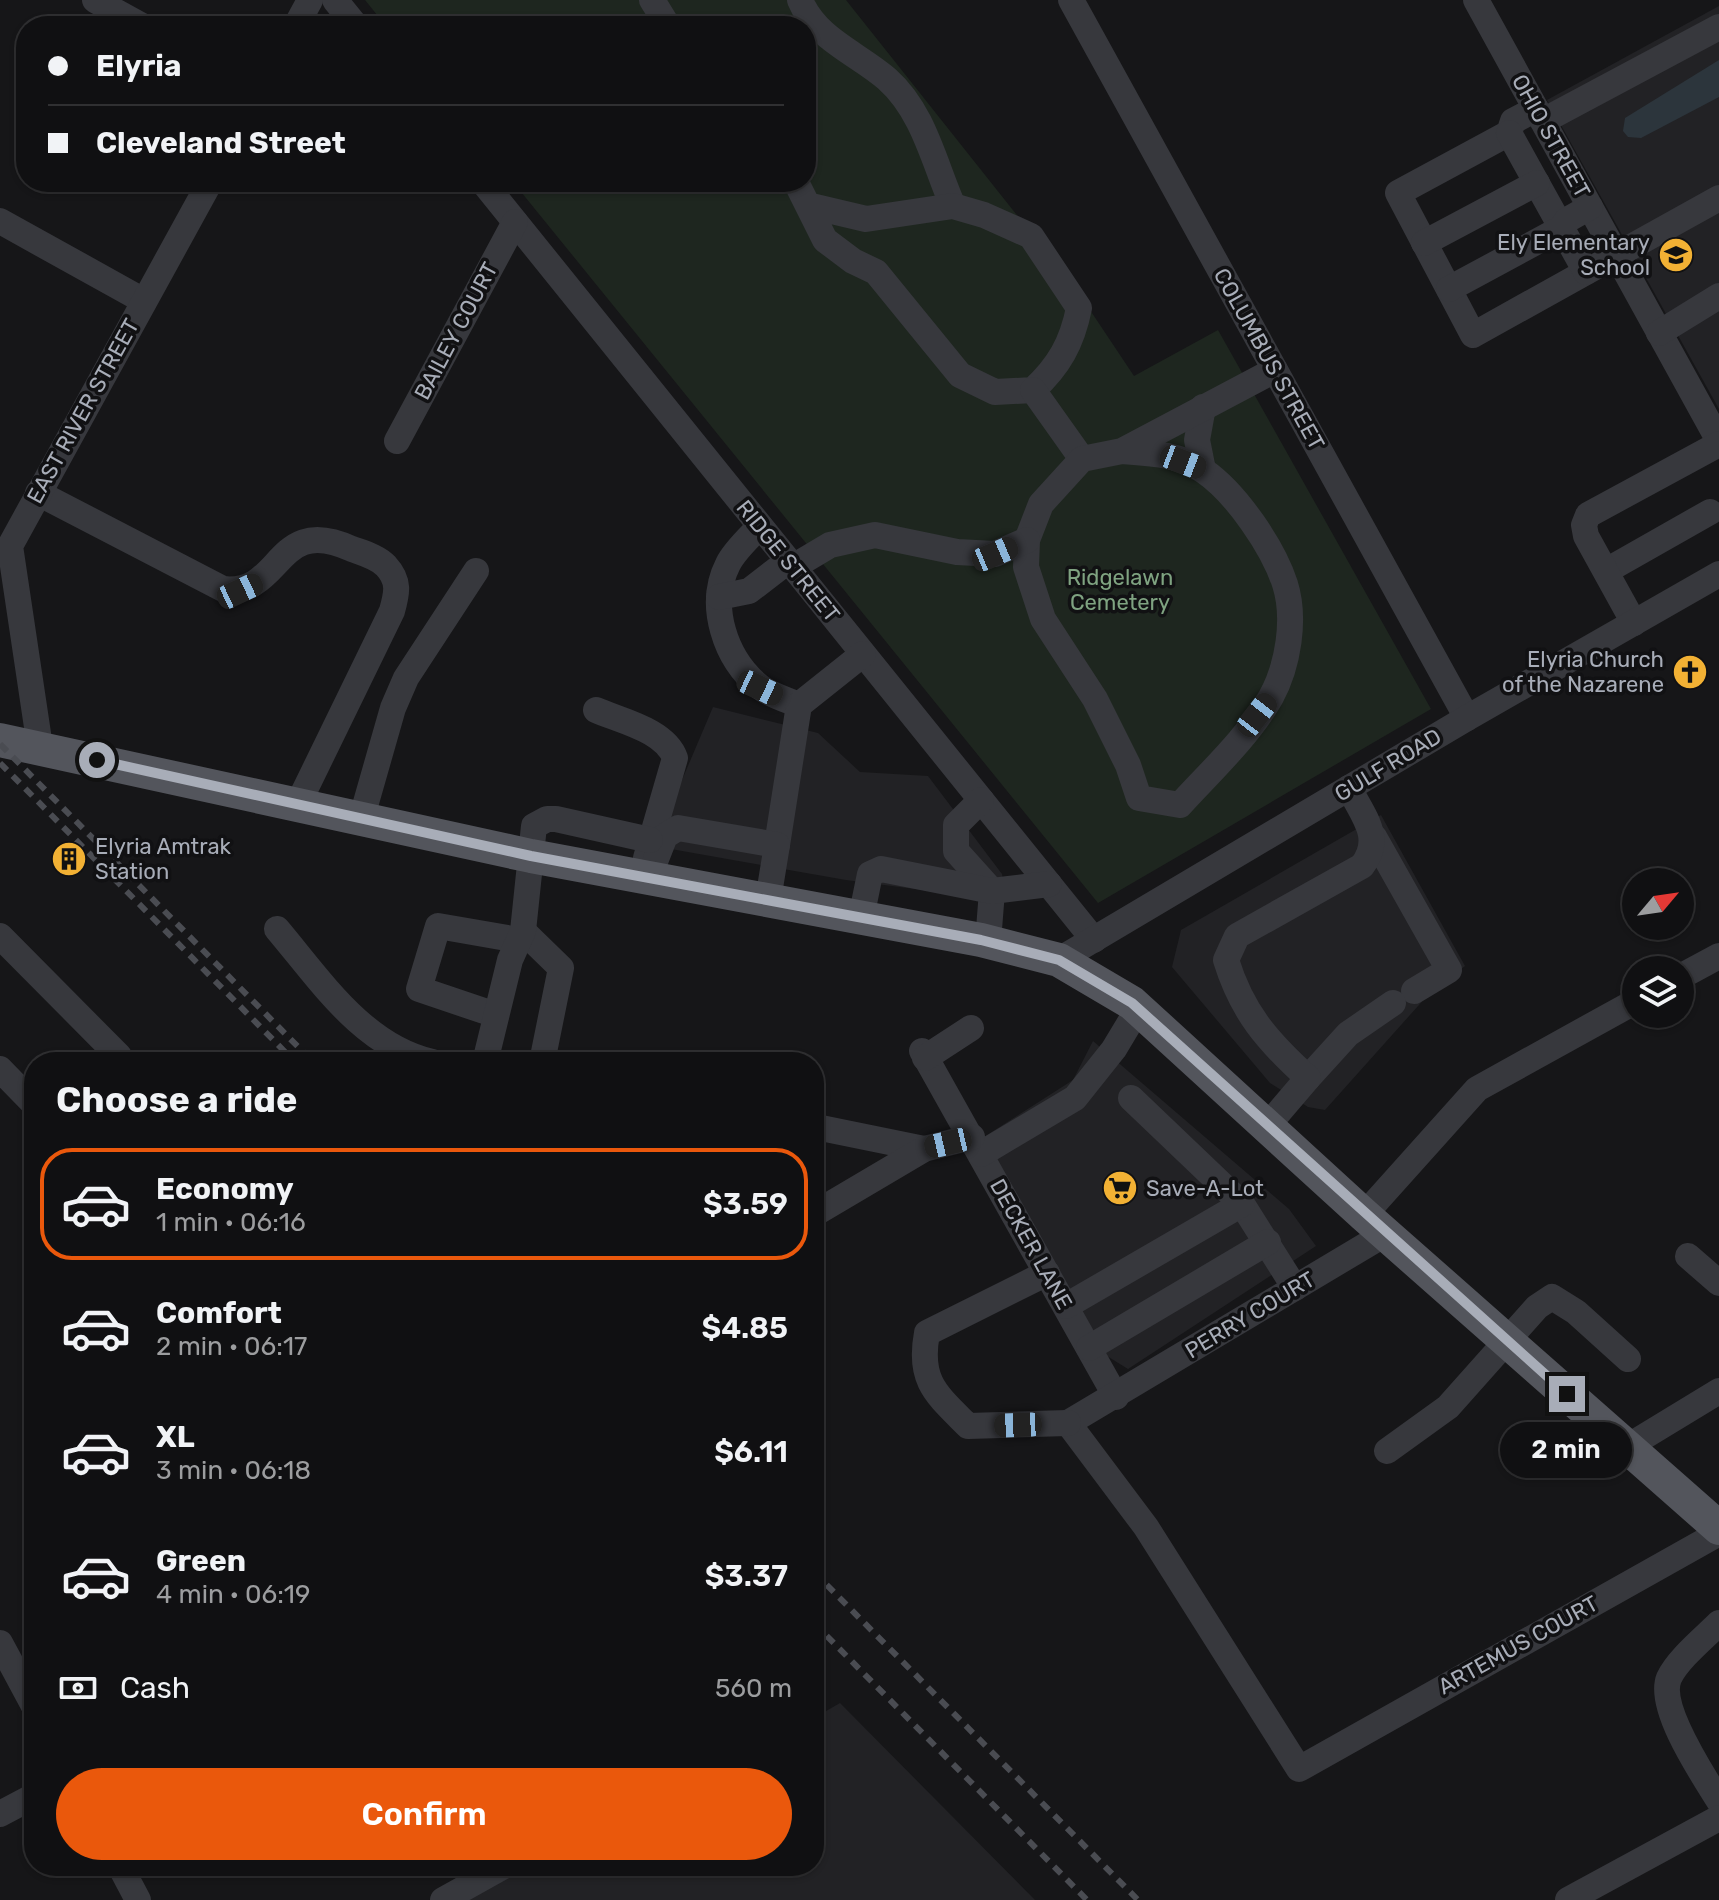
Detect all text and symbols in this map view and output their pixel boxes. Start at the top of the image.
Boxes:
text: Elyria [96,48,182,84]
street label: OHIO STREET [1506,70,1596,203]
text: Cleveland Street [96,125,346,161]
place label: Ely Elementary School [1497,229,1650,281]
school or university icon: Ely Elementary School [1657,236,1695,274]
street label: BAILEY COURT [408,257,504,404]
street label: COLUMBUS STREET [1208,263,1330,455]
street label: EAST RIVER STREET [21,314,145,508]
car [1156,442,1210,482]
street label: RIDGE STREET [731,494,846,628]
car [968,534,1022,574]
park label: Ridgelawn Cemetery [1067,564,1173,616]
car [213,570,267,612]
place label: Elyria Church of the Nazarene [1502,646,1664,698]
church icon: Elyria Church of the Nazarene [1671,653,1709,691]
car [733,667,787,709]
car [1233,689,1281,741]
street label: GULF ROAD [1330,723,1446,807]
route start [79,742,115,778]
place label: Elyria Amtrak Station [95,833,232,885]
building icon: Elyria Amtrak Station [50,840,88,878]
north arrow [1622,868,1694,940]
map controls [1622,868,1694,1028]
button: layers [1622,956,1694,1028]
text: Choose a ride [56,1078,297,1121]
car [922,1126,974,1160]
icon: car [60,1168,132,1240]
supermarket icon: Save-A-Lot [1101,1169,1139,1207]
text: Economy [156,1171,294,1207]
street label: DECKER LANE [984,1174,1078,1314]
place label: Save-A-Lot [1146,1175,1264,1202]
text: $3.59 [703,1186,788,1222]
text: 1 min · 06:16 [156,1207,306,1238]
street label: PERRY COURT [1180,1266,1320,1364]
icon: car [60,1292,132,1364]
text: Comfort [156,1295,282,1331]
text: $4.85 [702,1310,788,1346]
text: 2 min · 06:17 [156,1331,307,1362]
route end [1549,1376,1585,1412]
car [994,1412,1042,1438]
icon: car [60,1416,132,1488]
text: XL [156,1419,195,1455]
callout: 2 min [1501,1422,1633,1478]
text: $6.11 [714,1434,788,1470]
text: 2 min [1531,1434,1601,1465]
text: 3 min · 06:18 [156,1455,311,1486]
icon: car [60,1540,132,1612]
text: Green [156,1543,246,1579]
text: $3.37 [705,1558,788,1594]
text: 4 min · 06:19 [156,1579,310,1610]
street label: ARTEMUS COURT [1433,1590,1603,1700]
icon: cash [56,1666,100,1710]
text: Cash [120,1670,190,1706]
text: 560 m [715,1673,792,1704]
button: Confirm [56,1768,792,1860]

